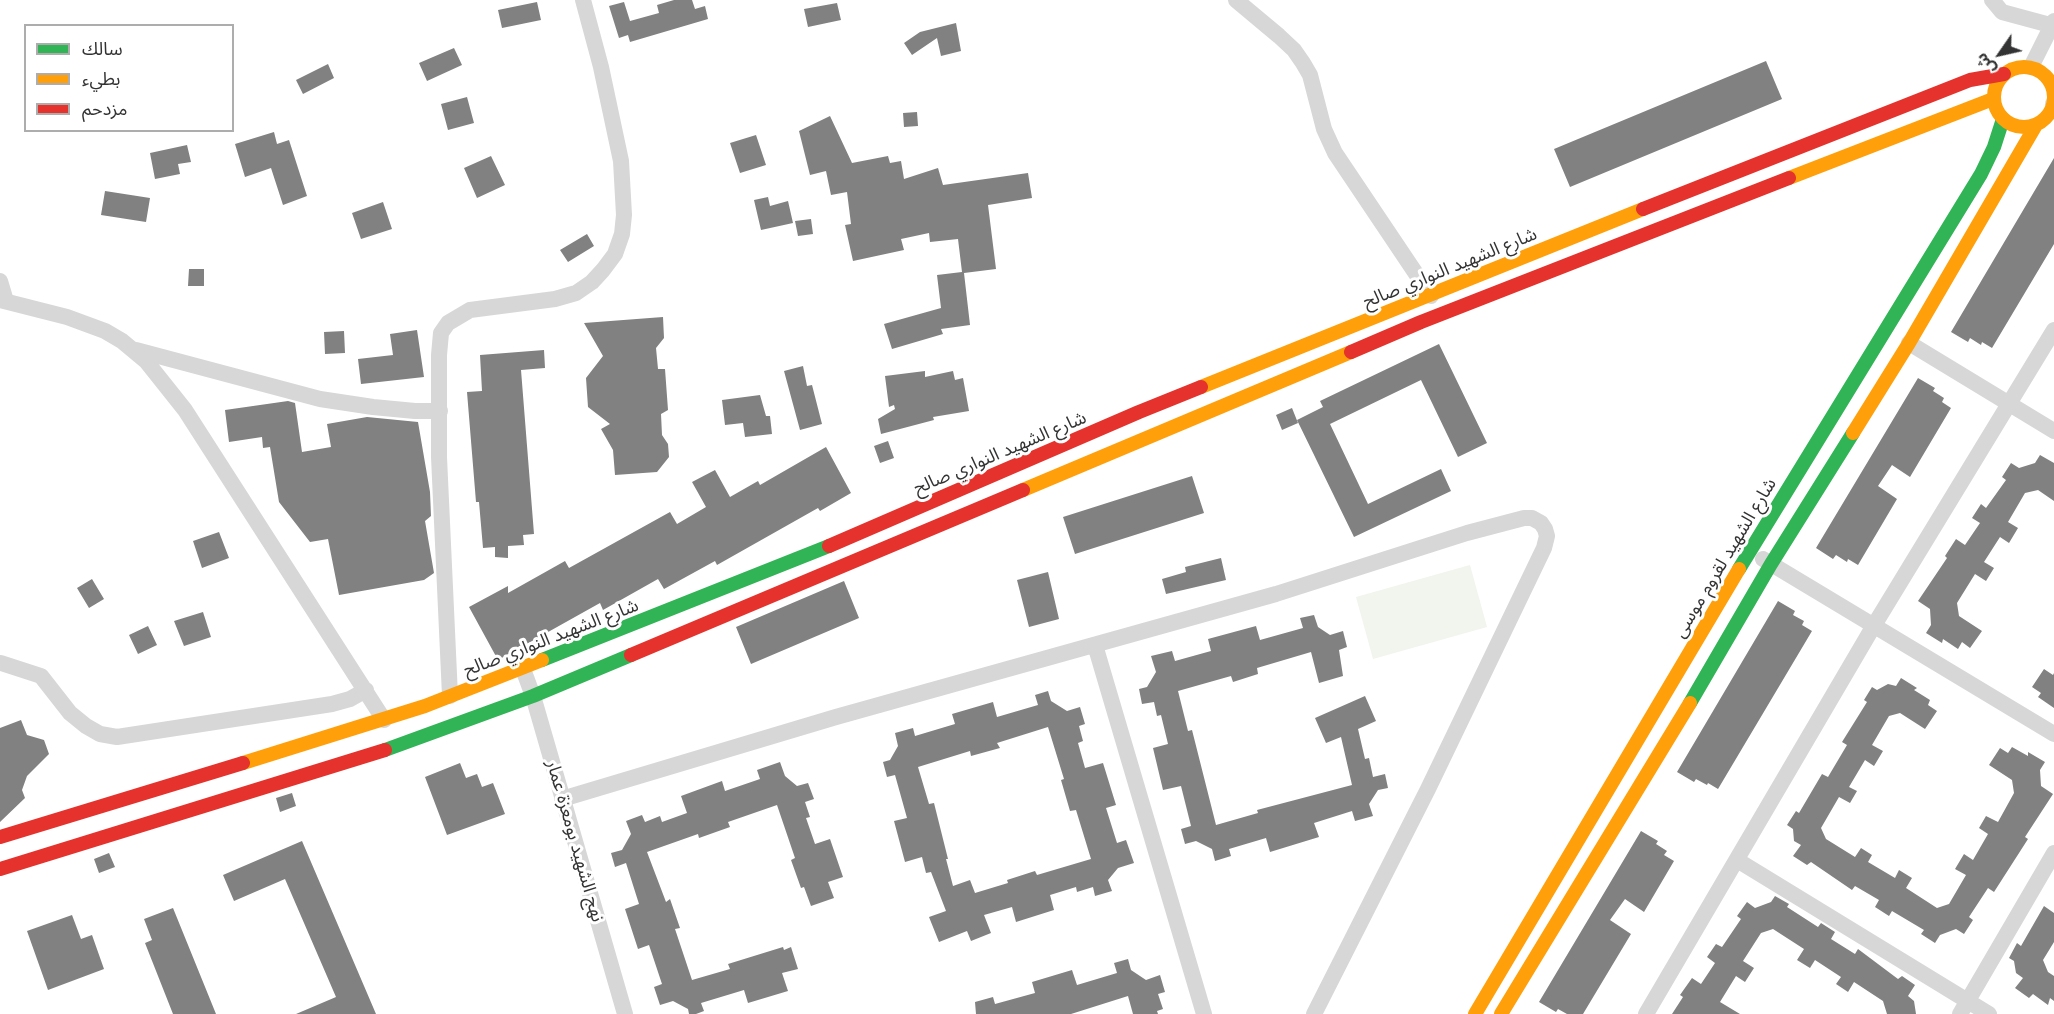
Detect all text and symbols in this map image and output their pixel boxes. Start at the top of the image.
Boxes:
legend [24,24,234,132]
north arrow [1970,24,2030,84]
text: سالك [82,37,123,60]
text: ش [1971,49,2000,79]
text: بطيء [82,67,120,90]
text: مزدحم [82,97,127,120]
street label: شارع الشهيد النواري صالح [1360,223,1540,313]
street label: شارع الشهيد النواري صالح [910,407,1090,499]
street label: شارع الشهيد لقروم موسى [1669,474,1781,642]
street label: شارع الشهيد النواري صالح [461,595,641,681]
street label: نهج الشهيد بومعزة عمار [542,758,608,924]

